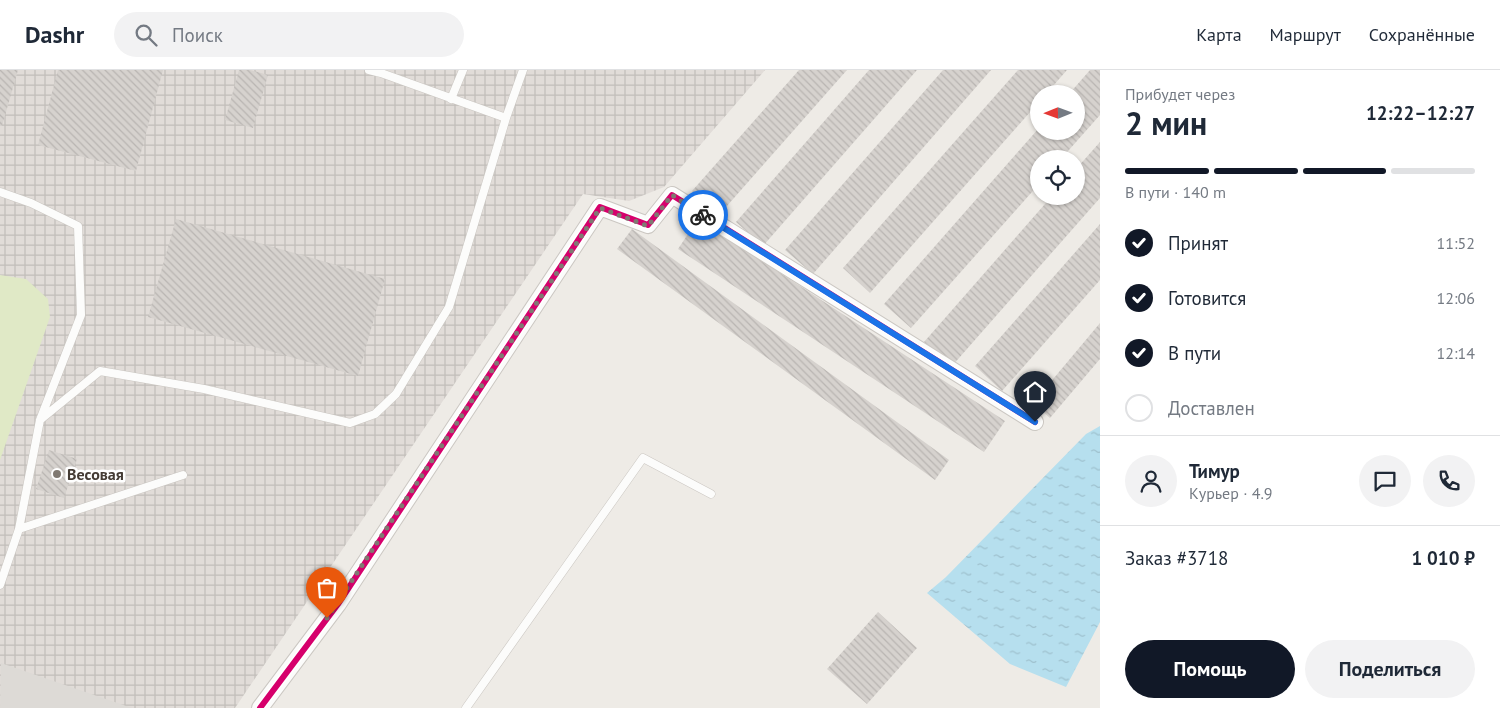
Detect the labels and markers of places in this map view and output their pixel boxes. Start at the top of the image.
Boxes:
pin [1014,371,1056,422]
place label: Весовая [67,464,124,484]
marker: Весовая [51,468,63,480]
pin [306,567,348,618]

